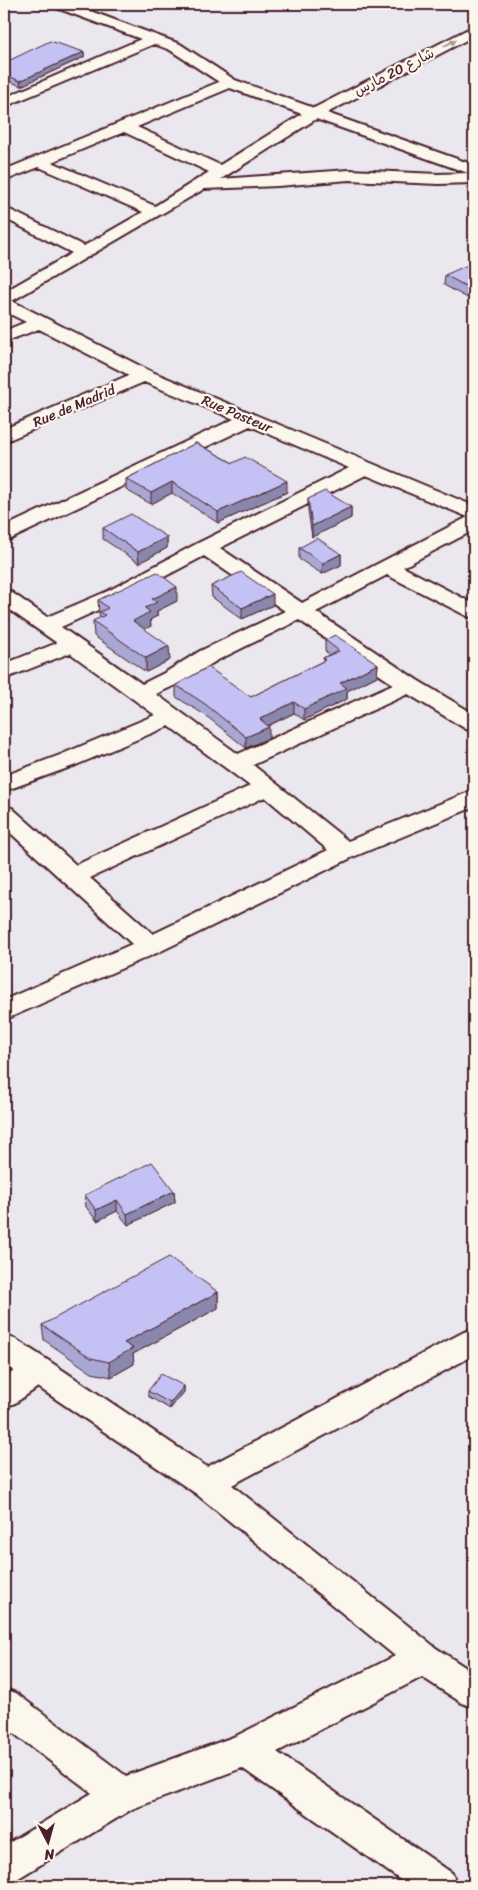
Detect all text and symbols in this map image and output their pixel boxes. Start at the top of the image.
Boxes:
one-way arrow [442,39,457,47]
street label: شارع 20 مارس [349,41,439,103]
street label: Rue de Madrid [29,377,121,435]
street label: Rue Pasteur [198,388,278,441]
north arrow [22,1818,72,1868]
text: N [43,1841,56,1867]

